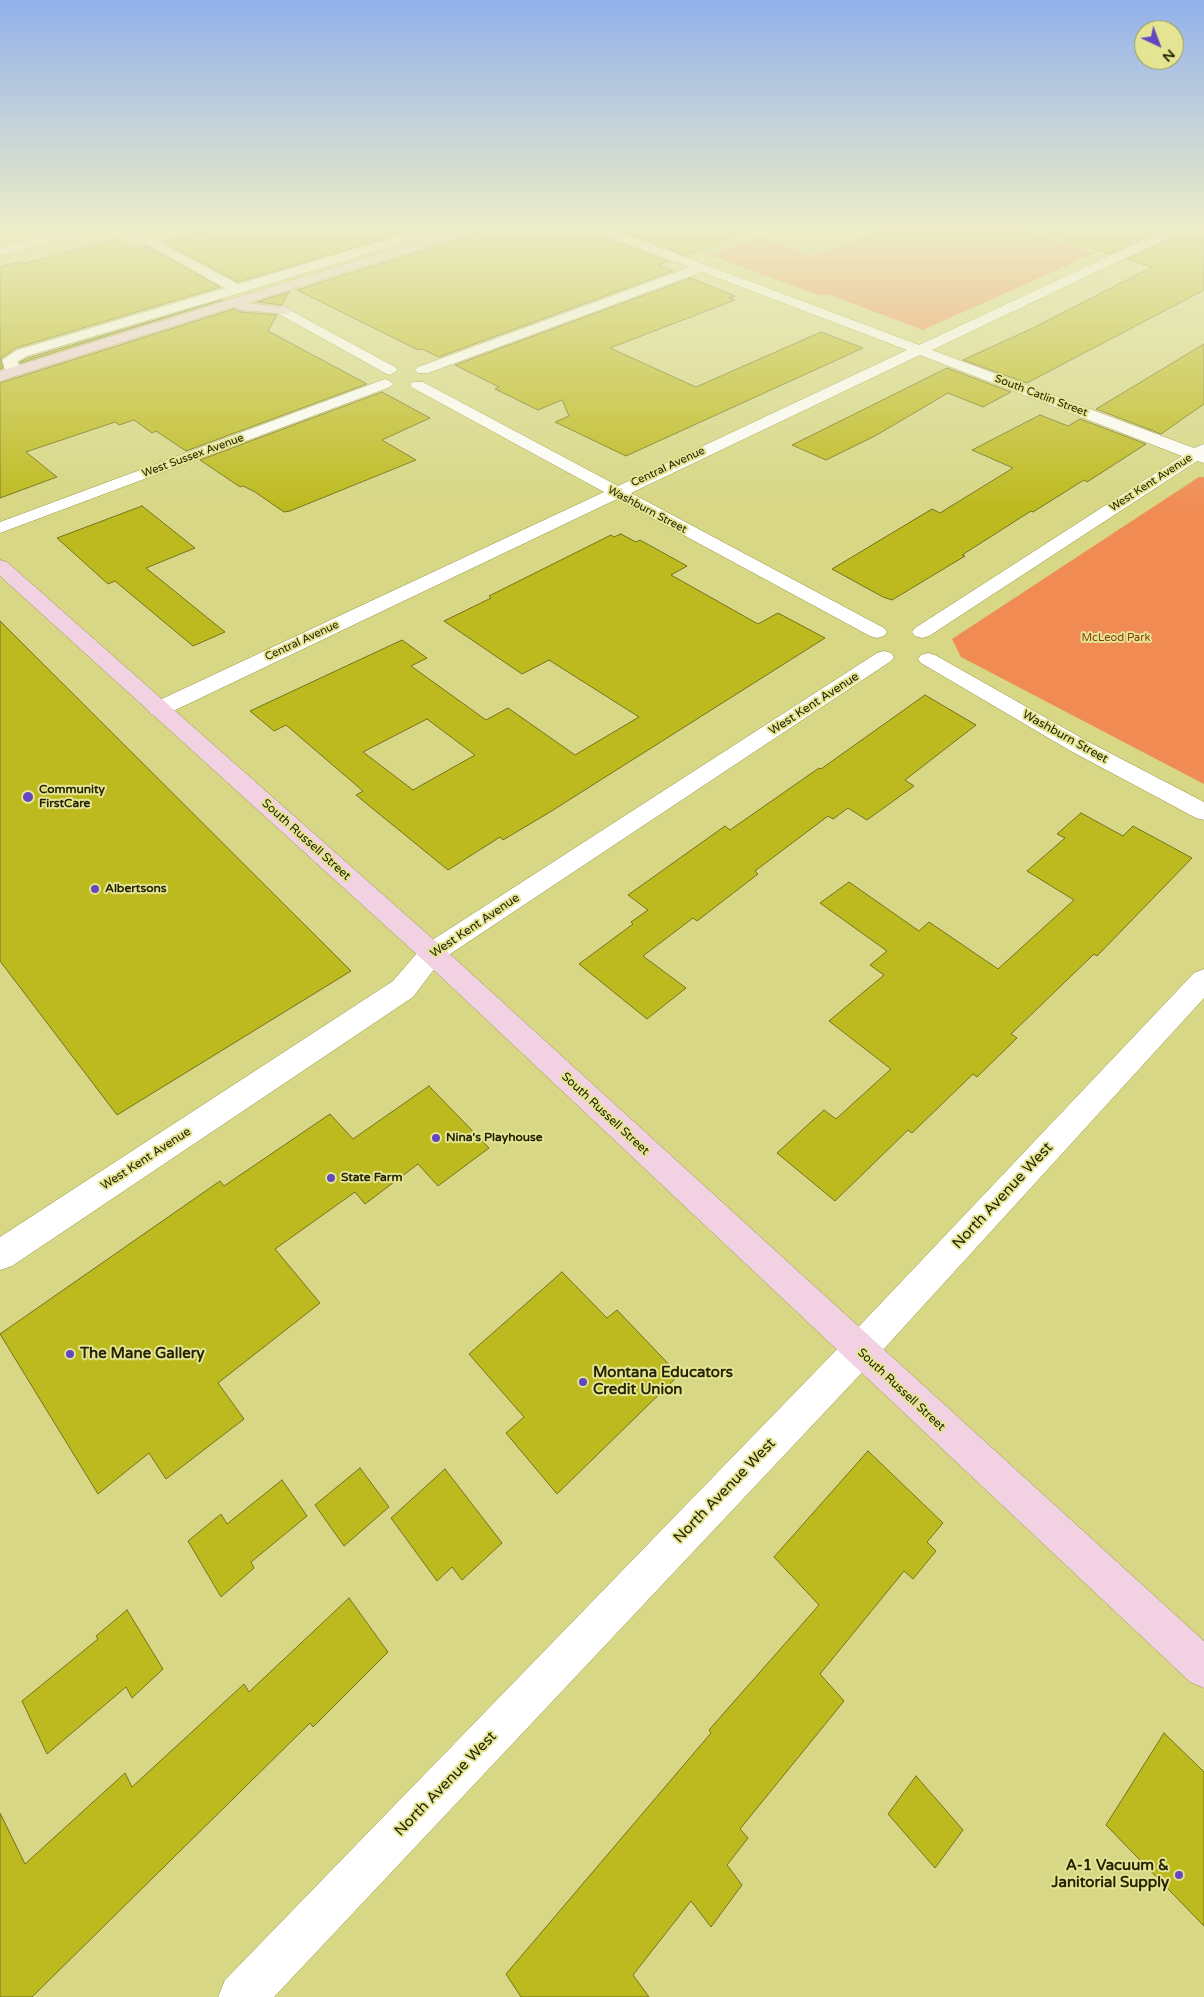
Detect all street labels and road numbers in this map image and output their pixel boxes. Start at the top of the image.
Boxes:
street label: South Catlin Street [993,372,1089,420]
street label: West Sussex Avenue [140,431,246,481]
street label: Central Avenue [629,444,707,490]
street label: West Kent Avenue [1107,451,1195,515]
street label: Washburn Street [605,484,689,536]
street label: Central Avenue [263,618,341,664]
street label: West Kent Avenue [766,670,862,738]
street label: Washburn Street [1020,708,1110,766]
street label: South Russell Street [259,796,353,884]
street label: West Kent Avenue [428,891,522,961]
street label: South Russell Street [558,1070,652,1158]
street label: West Kent Avenue [98,1125,194,1193]
street label: North Avenue West [949,1139,1057,1253]
street label: South Russell Street [854,1346,948,1434]
street label: North Avenue West [670,1435,780,1547]
street label: North Avenue West [391,1728,501,1840]

